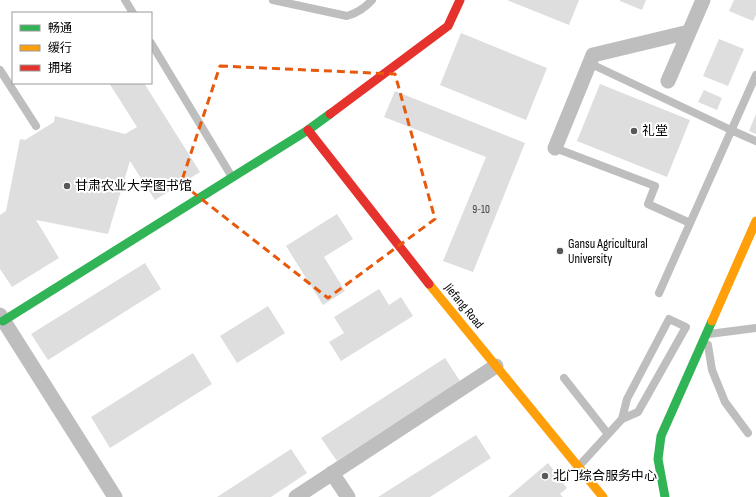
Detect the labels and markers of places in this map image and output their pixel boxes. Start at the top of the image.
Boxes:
place label: 礼堂 [642,123,668,139]
marker: 礼堂 [629,126,639,136]
place label: 甘肃农业大学图书馆 [75,178,192,194]
marker: 甘肃农业大学图书馆 [62,181,72,191]
place label: Gansu Agricultural University [568,236,648,267]
marker: Gansu Agricultural University [555,246,565,256]
place label: 北门综合服务中心 [553,468,657,484]
marker: 北门综合服务中心 [540,471,550,481]

